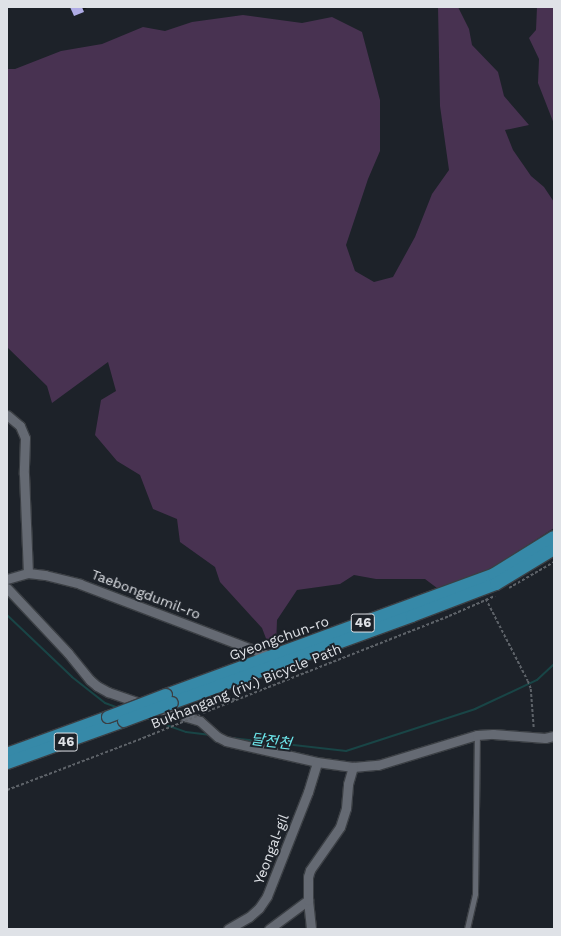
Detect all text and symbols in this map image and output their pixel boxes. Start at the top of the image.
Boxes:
street label: Taebongdumil-ro [89,565,203,623]
street label: Gyeongchun-ro [227,612,331,664]
road number: 46 [350,612,376,634]
street label: Bukhangang (riv.) Bicycle Path [148,640,344,732]
road number: 46 [53,731,79,753]
water label: 달전천 [249,731,293,753]
street label: Yeongal-gil [250,812,292,886]

